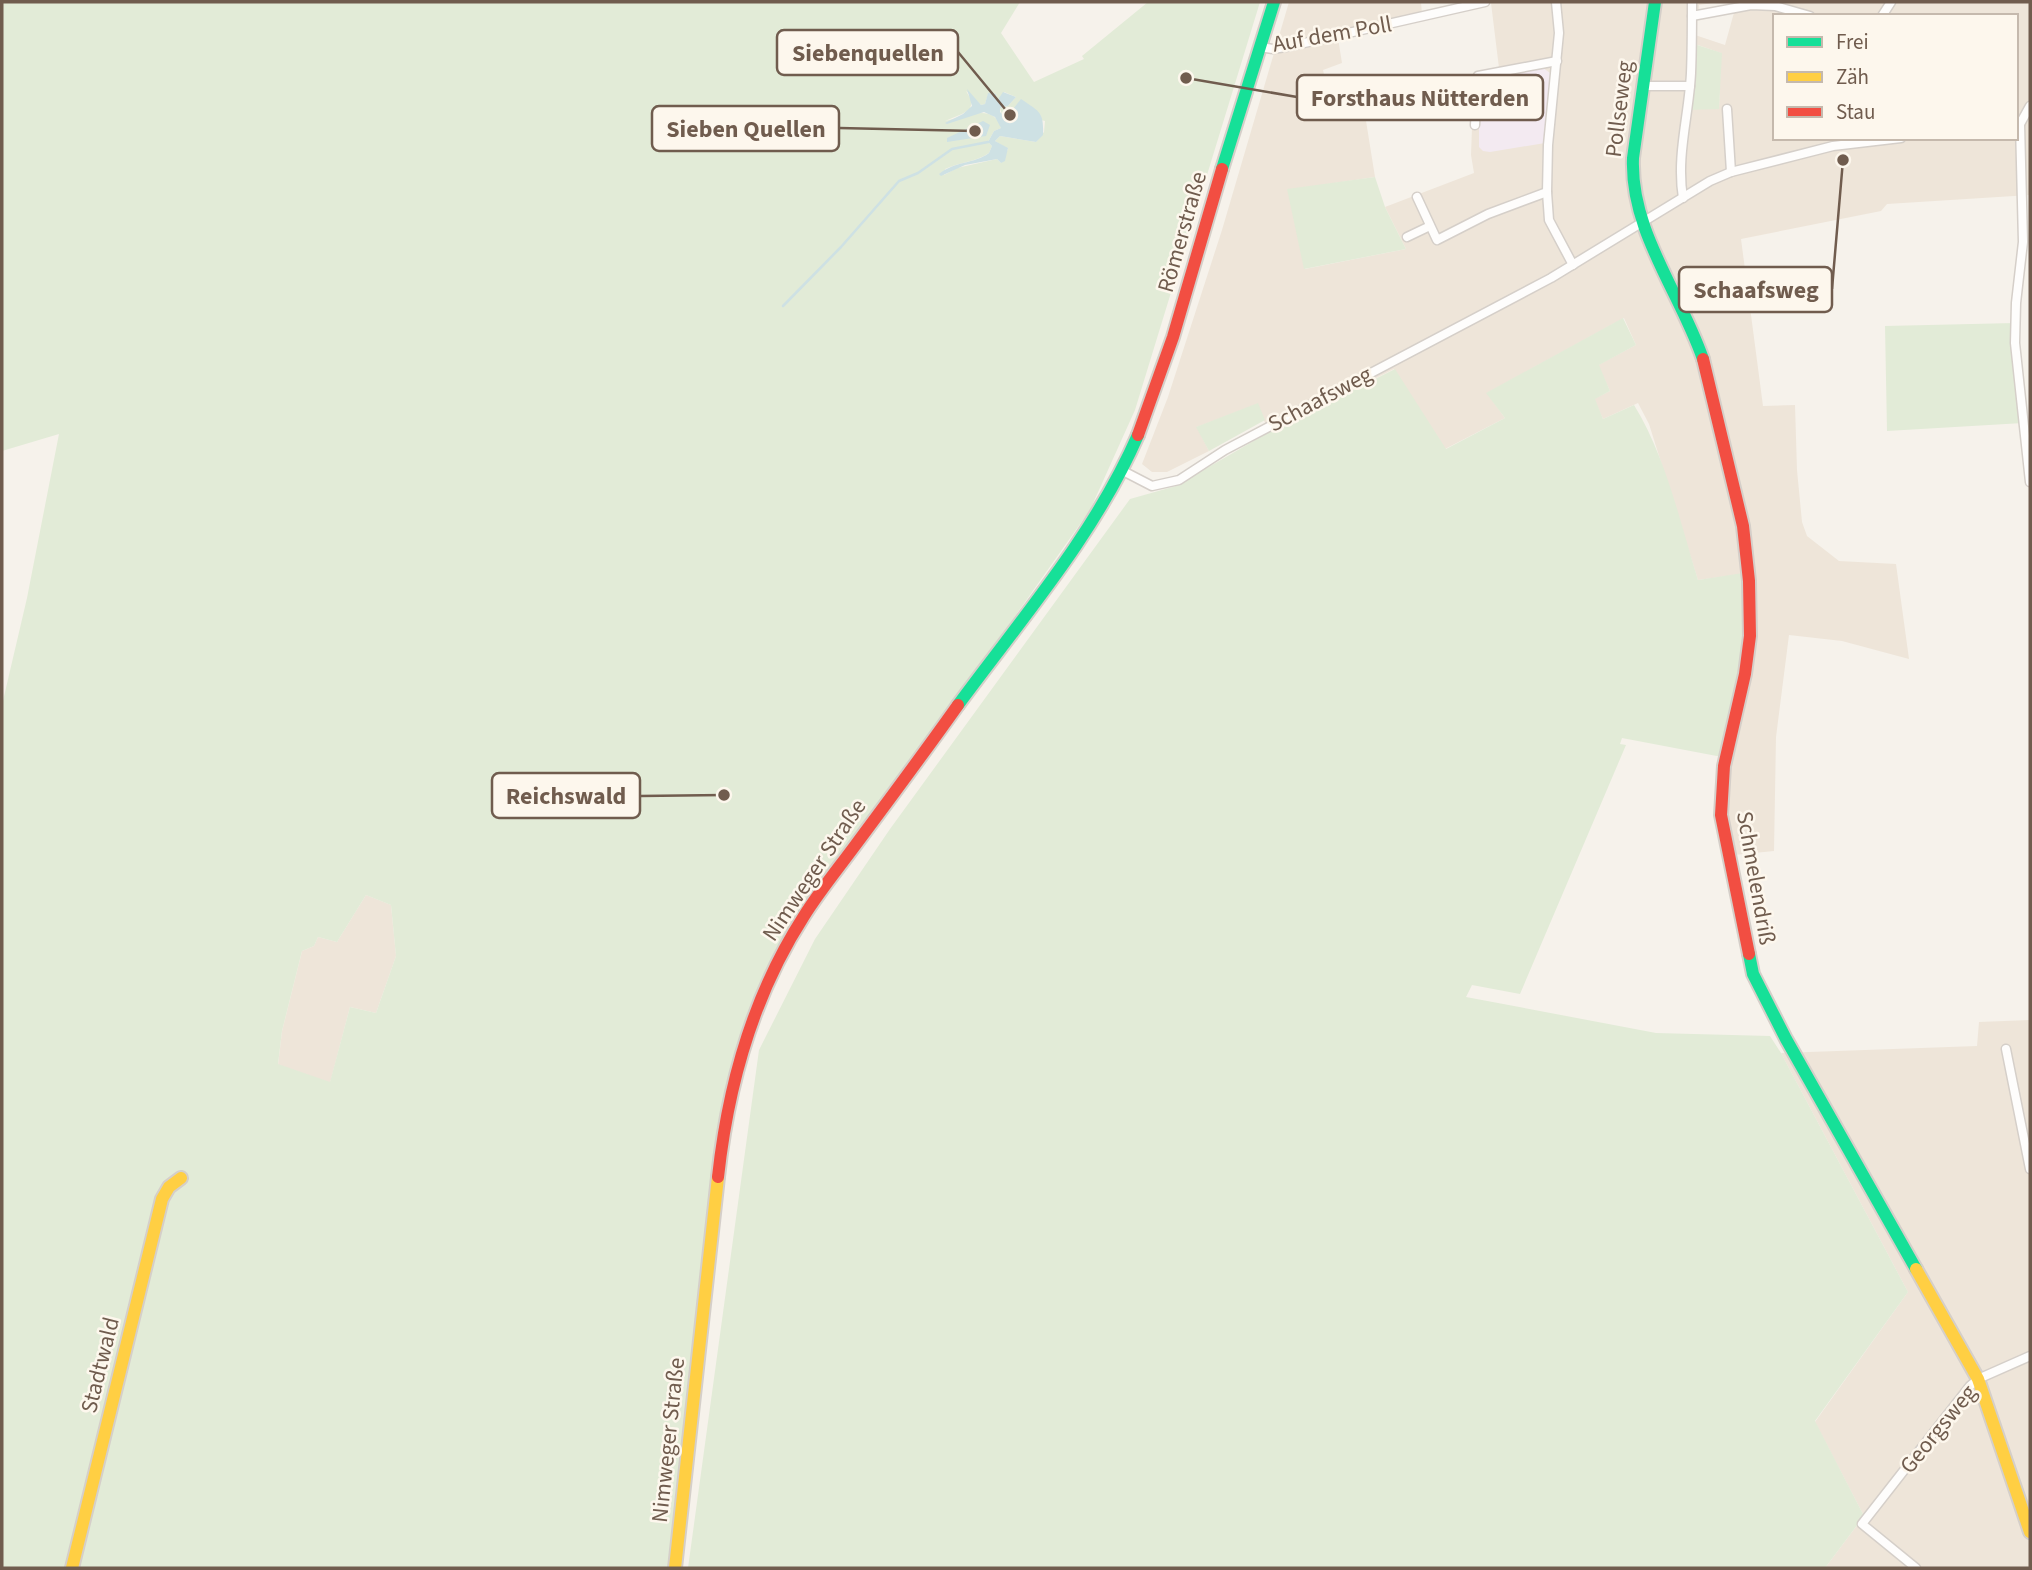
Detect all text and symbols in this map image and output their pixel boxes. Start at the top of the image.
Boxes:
street label: Auf dem Poll [1270,7,1394,61]
legend [1773,14,2018,140]
text: Frei [1836,27,1869,57]
callout: Siebenquellen [777,30,958,75]
text: Siebenquellen [792,36,944,71]
street label: Pollseweg [1597,58,1641,159]
text: Zäh [1836,62,1869,92]
callout: Forsthaus Nütterden [1297,75,1543,120]
text: Forsthaus Nütterden [1311,81,1529,116]
text: Stau [1836,97,1875,127]
callout: Sieben Quellen [652,106,839,151]
text: Sieben Quellen [666,112,826,147]
street label: Römerstraße [1149,168,1215,296]
callout: Schaafsweg [1679,267,1832,312]
text: Schaafsweg [1693,273,1819,308]
street label: Schaafsweg [1262,357,1378,440]
callout: Reichswald [492,773,640,818]
text: Reichswald [506,779,626,814]
street label: Nimweger Straße [754,792,874,948]
street label: Schmelendriß [1728,809,1784,947]
street label: Stadtwald [72,1314,128,1416]
street label: Nimweger Straße [643,1356,693,1524]
street label: Georgsweg [1892,1377,1985,1481]

